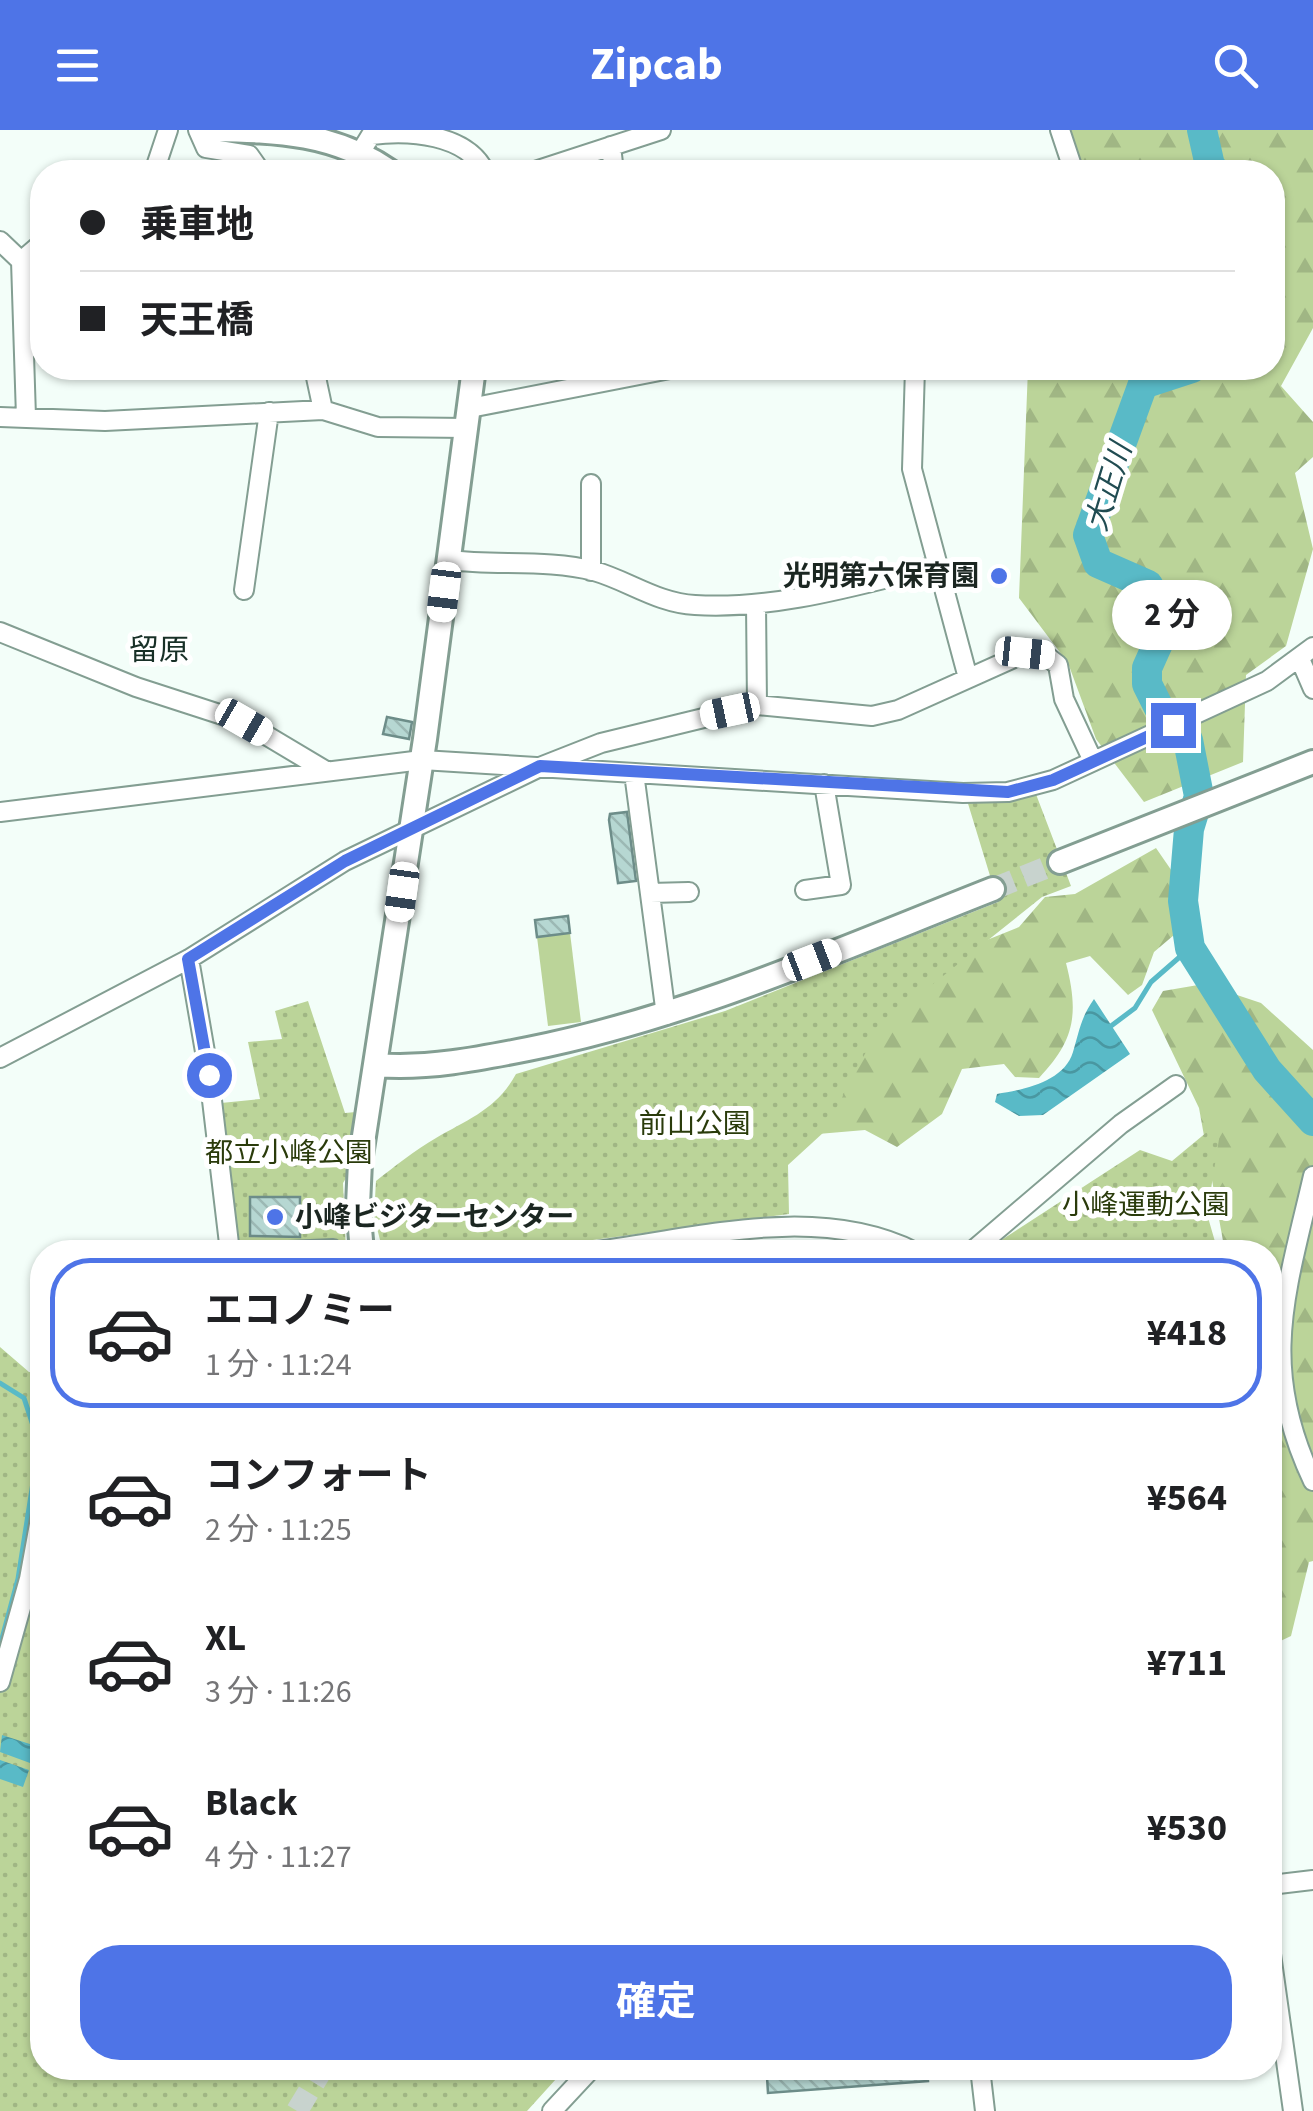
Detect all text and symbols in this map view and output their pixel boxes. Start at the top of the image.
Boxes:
text: Zipcab [590,33,723,97]
icon: menu [50,38,105,93]
icon: search [1208,38,1263,93]
text: 乗車地 [140,198,254,252]
text: 天王橋 [140,294,254,348]
water label: 大正川 [1075,435,1144,536]
place label: 光明第六保育園 [783,556,979,596]
car [425,560,463,624]
marker: 光明第六保育園 [988,565,1010,587]
callout: 2 分 [1113,580,1233,650]
text: 2 分 [1144,592,1200,638]
district label: 留原 [129,629,189,672]
car [994,635,1056,671]
car [698,690,762,732]
car [211,694,277,750]
route end [1151,703,1196,748]
car [383,860,421,924]
car [779,935,845,985]
route start [187,1053,232,1098]
park label: 前山公園 [639,1104,751,1144]
park label: 都立小峰公園 [205,1133,373,1173]
park label: 小峰運動公園 [1062,1185,1230,1225]
place label: 小峰ビジターセンター [295,1197,574,1237]
marker: 小峰ビジターセンター [264,1206,286,1228]
text: エコノミー [205,1284,395,1338]
icon: car [85,1288,175,1378]
text: ¥418 [1147,1306,1227,1360]
text: 1 分 · 11:24 [205,1342,352,1388]
text: コンフォート [205,1449,432,1503]
icon: car [85,1453,175,1543]
text: ¥564 [1147,1471,1227,1525]
text: 2 分 · 11:25 [205,1507,352,1553]
text: XL [205,1611,246,1665]
icon: car [85,1618,175,1708]
text: ¥711 [1147,1636,1227,1690]
text: 3 分 · 11:26 [205,1669,352,1715]
text: Black [205,1776,298,1830]
icon: car [85,1783,175,1873]
text: ¥530 [1147,1801,1227,1855]
text: 4 分 · 11:27 [205,1834,352,1880]
button: 確定 [80,1945,1232,2060]

